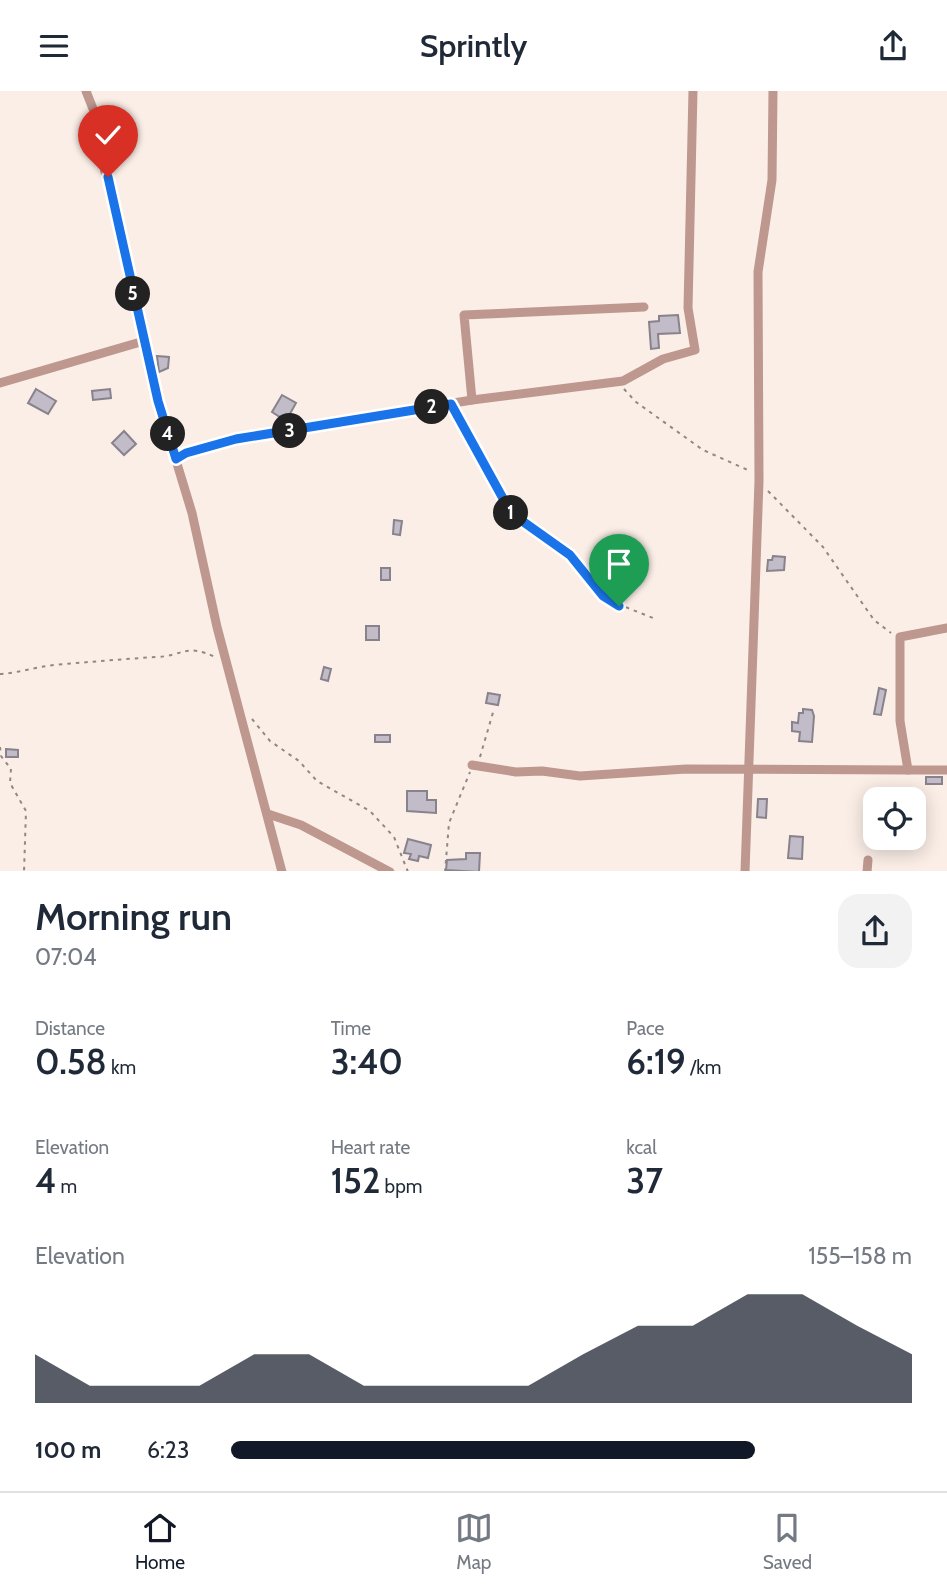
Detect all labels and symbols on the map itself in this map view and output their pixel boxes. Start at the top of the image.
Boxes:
pin [78,105,138,177]
pin: 5 [116,277,150,311]
pin: 2 [414,389,450,425]
pin: 3 [272,413,308,449]
pin: 4 [150,417,186,451]
pin: 1 [494,495,528,531]
pin [589,534,649,606]

